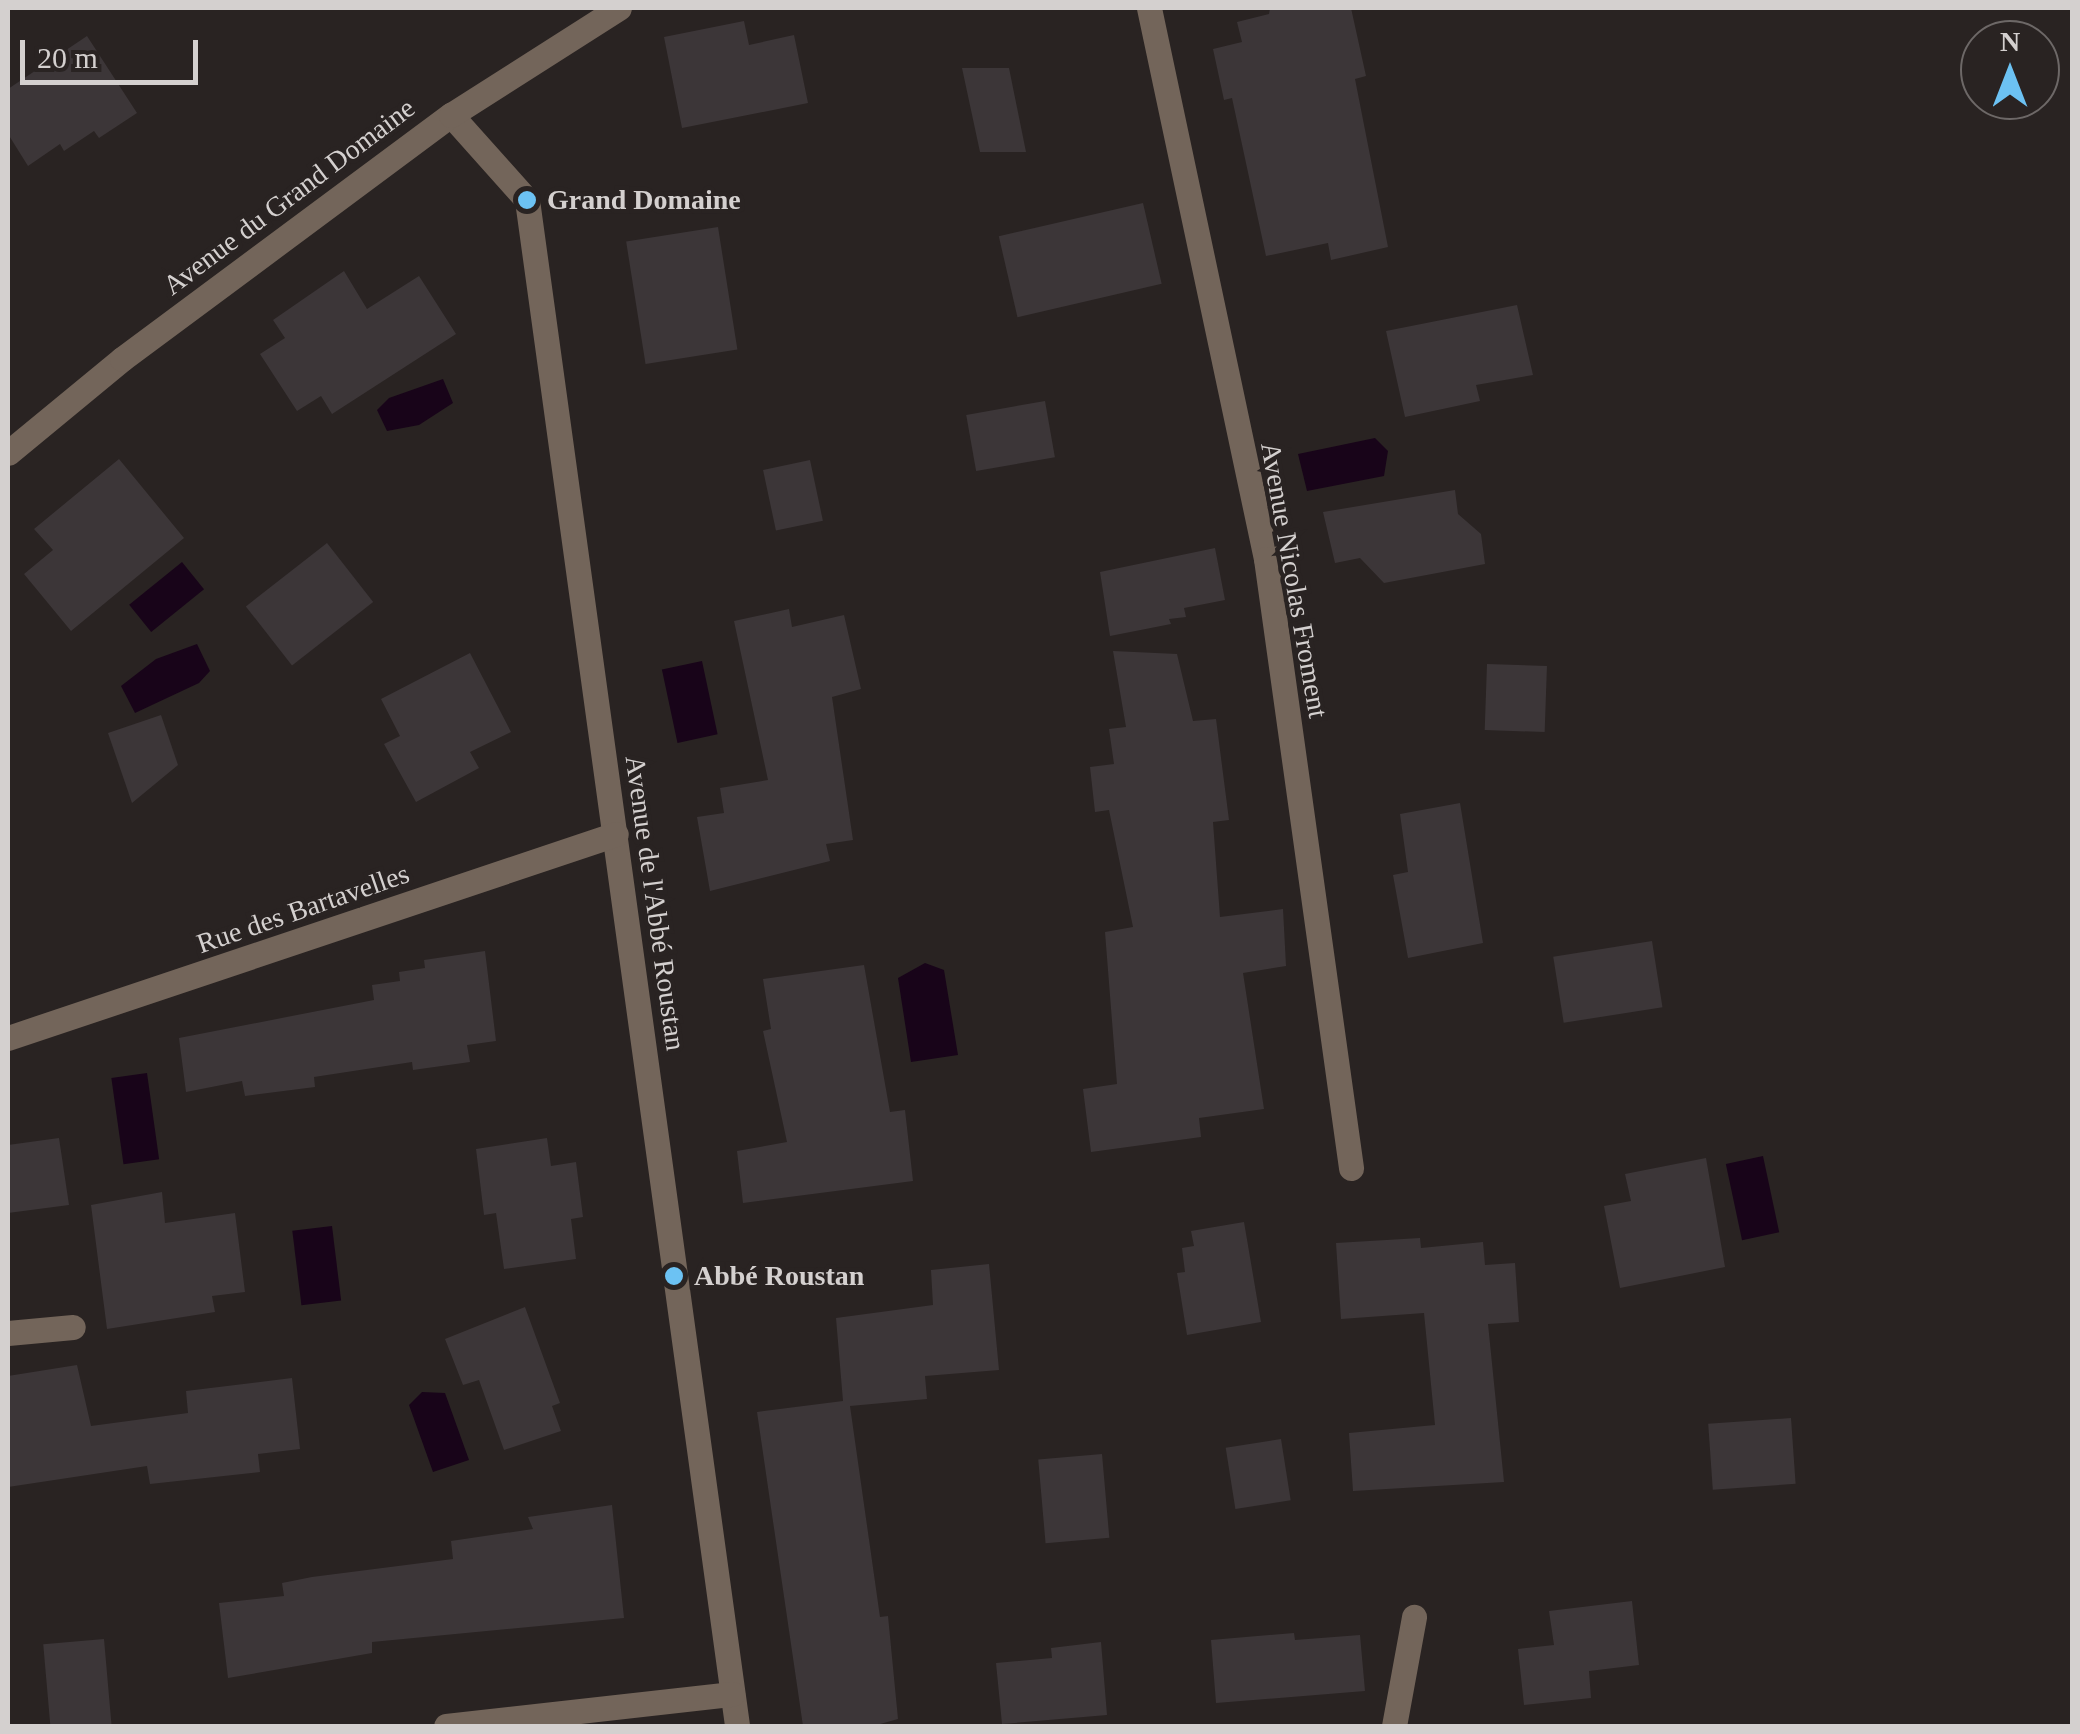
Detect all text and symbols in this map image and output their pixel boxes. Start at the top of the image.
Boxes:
scale bar [25,20,202,82]
north arrow [1960,20,2060,120]
text: N [2000,26,2020,57]
text: 20 m [37,41,98,74]
street label: Avenue du Grand Domaine [156,91,422,303]
place label: Grand Domaine [547,183,741,217]
marker: Grand Domaine [516,189,538,211]
street label: Avenue Nicolas Froment [1253,439,1335,721]
street label: Avenue de l'Abbé Roustan [618,753,692,1053]
street label: Rue des Bartavelles [192,857,414,961]
place label: Abbé Roustan [694,1259,864,1293]
marker: Abbé Roustan [663,1265,685,1287]

